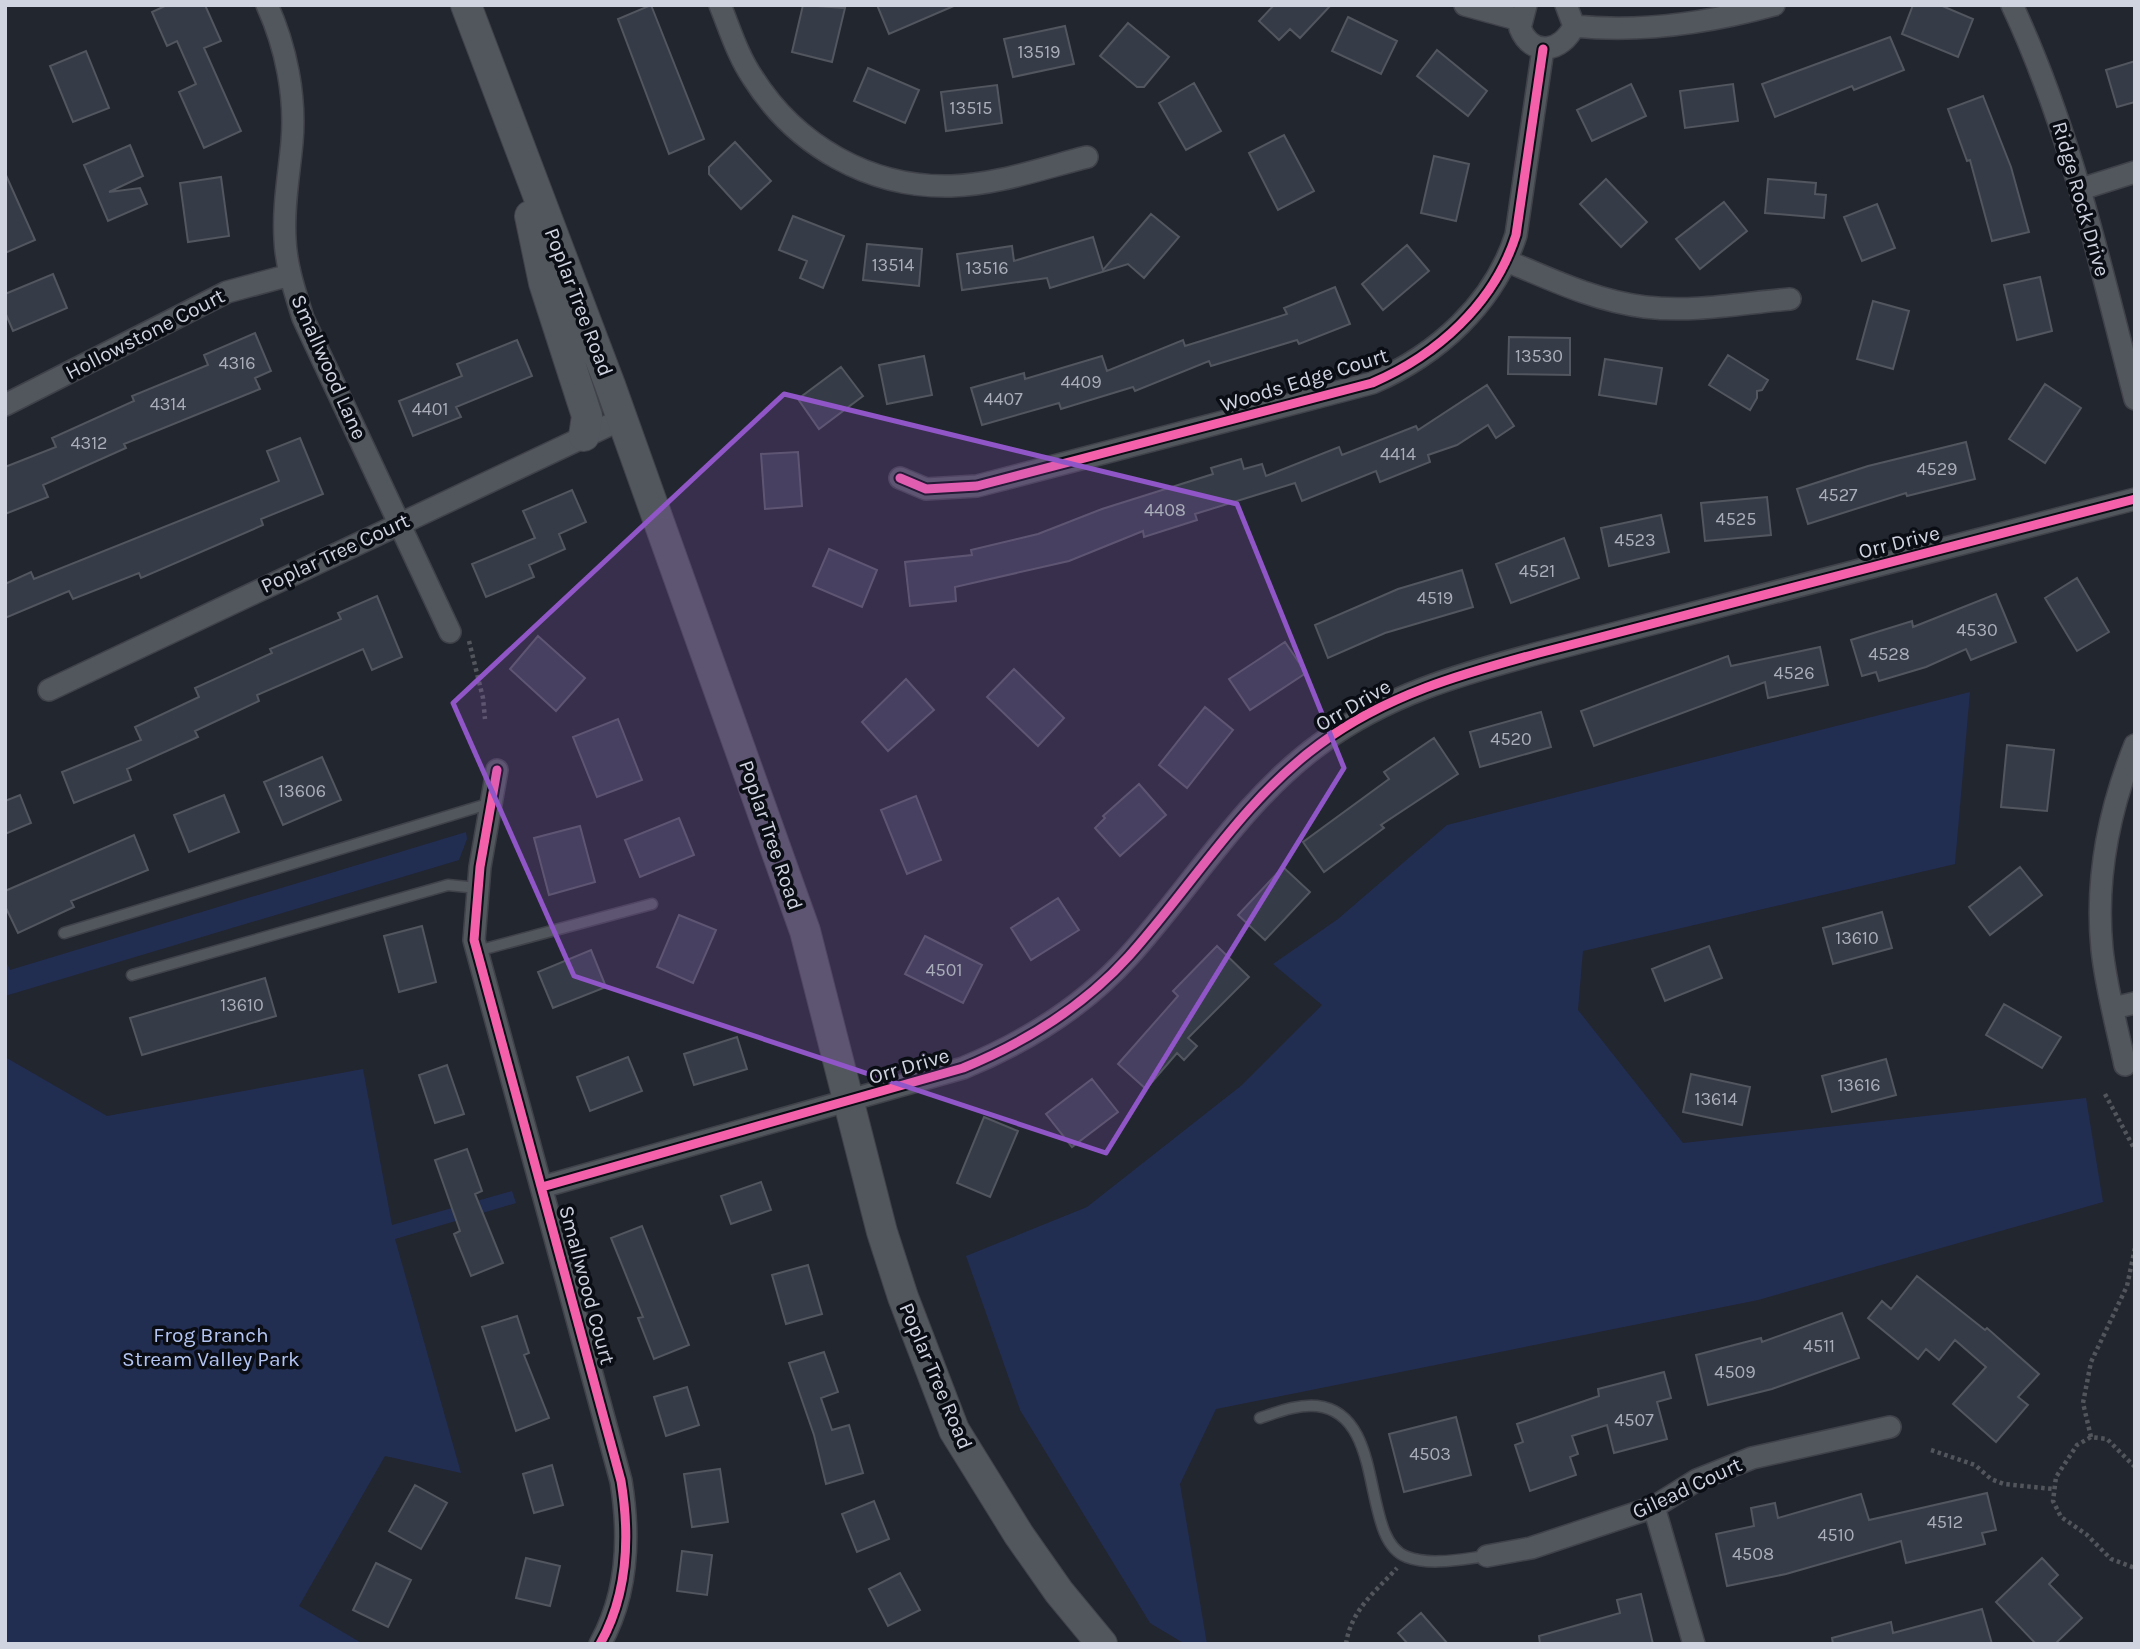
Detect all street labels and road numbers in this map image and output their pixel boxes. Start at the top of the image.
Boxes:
street label: Ridge Rock Drive [2047,119,2115,279]
street label: Poplar Tree Road [540,224,618,380]
street label: Hollowstone Court [61,283,229,385]
street label: Smallwood Lane [286,291,372,443]
street label: Woods Edge Court [1217,343,1391,417]
street label: Poplar Tree Court [257,508,413,598]
street label: Orr Drive [1856,520,1942,564]
street label: Orr Drive [1311,674,1395,736]
street label: Poplar Tree Road [734,757,808,913]
street label: Orr Drive [866,1043,952,1089]
street label: Smallwood Court [554,1203,620,1367]
street label: Poplar Tree Road [894,1299,978,1453]
street label: Gilead Court [1628,1452,1746,1524]

